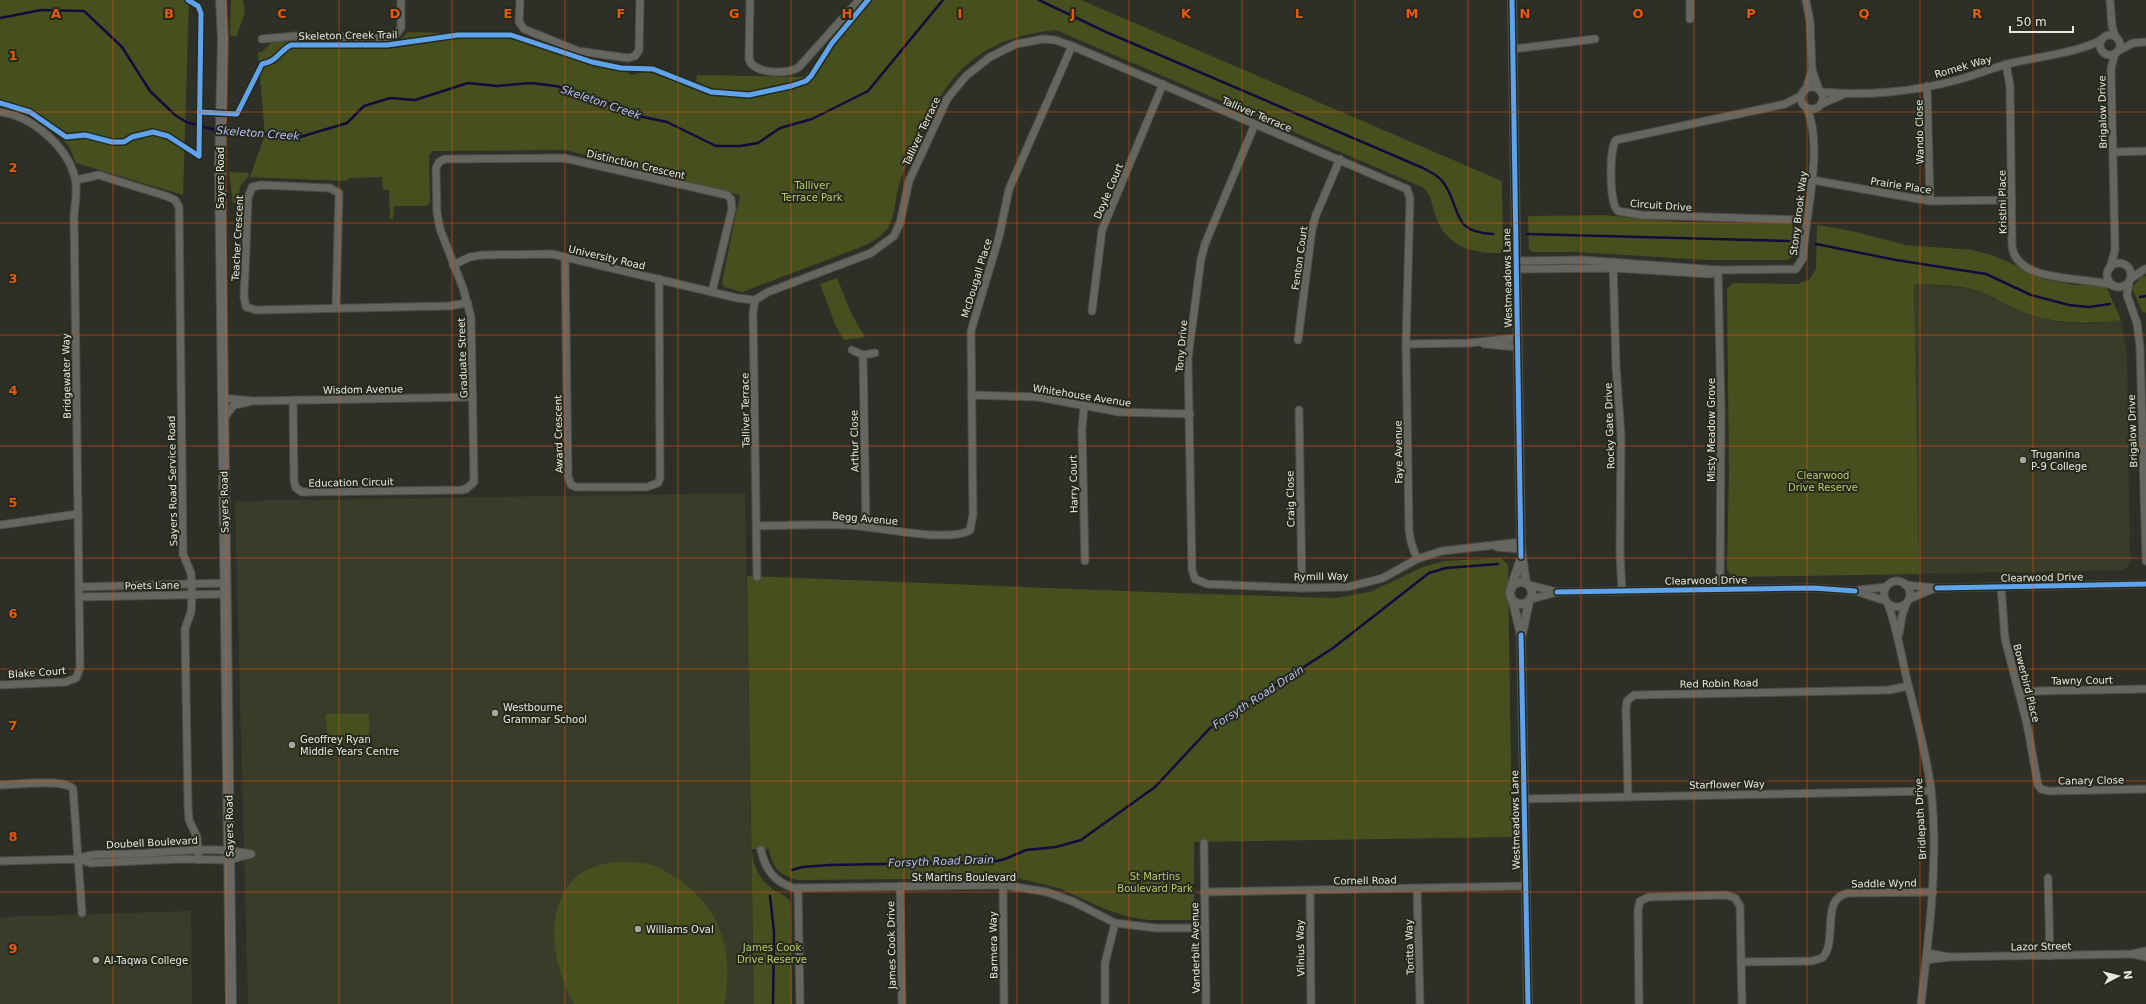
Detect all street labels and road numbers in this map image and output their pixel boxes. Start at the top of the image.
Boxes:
street label: Skeleton Creek Trail [298,29,398,42]
street label: Romek Way [1933,53,1993,80]
street label: Brigalow Drive [2096,75,2109,149]
street label: Talliver Terrace [1219,94,1293,134]
street label: Talliver Terrace [900,95,942,168]
street label: Wando Close [1913,100,1926,164]
street label: Sayers Road [215,147,226,209]
street label: Distinction Crescent [586,148,686,181]
street label: Doyle Court [1092,162,1125,221]
street label: Stony Brook Way [1788,170,1809,256]
street label: Kristini Place [1996,170,2009,234]
street label: Prairie Place [1870,175,1932,196]
street label: Teacher Crescent [230,195,245,282]
street label: Circuit Drive [1630,198,1692,213]
street label: Fenton Court [1290,225,1309,291]
street label: Westmeadows Lane [1501,228,1514,328]
street label: McDougall Place [959,237,994,319]
street label: University Road [567,243,646,272]
street label: Graduate Street [456,318,469,398]
street label: Tony Drive [1174,319,1189,374]
street label: Bridgewater Way [60,333,73,419]
street label: Talliver Terrace [739,373,752,448]
street label: Misty Meadow Grove [1706,378,1717,482]
street label: Whitehouse Avenue [1032,382,1132,409]
street label: Wisdom Avenue [323,383,403,396]
street label: Rocky Gate Drive [1602,383,1617,469]
street label: Brigalow Drive [2126,394,2139,468]
street label: Award Crescent [552,395,565,473]
street label: Arthur Close [848,410,861,472]
street label: Sayers Road Service Road [166,416,179,546]
street label: Faye Avenue [1392,420,1405,484]
street label: Harry Court [1067,455,1080,513]
street label: Sayers Road [218,471,231,533]
street label: Craig Close [1285,471,1296,527]
street label: Education Circuit [308,476,394,489]
street label: Begg Avenue [832,510,898,527]
street label: Rymill Way [1293,571,1349,582]
street label: Clearwood Drive [2001,571,2083,584]
street label: Clearwood Drive [1665,574,1747,587]
street label: Poets Lane [125,580,179,591]
street label: Bowerbird Place [2011,643,2042,724]
street label: Blake Court [8,665,66,680]
street label: Tawny Court [2050,674,2113,687]
street label: Red Robin Road [1680,677,1758,690]
street label: Westmeadows Lane [1509,770,1522,870]
street label: Canary Close [2058,774,2124,787]
street label: Starflower Way [1689,778,1765,791]
street label: Bridlepath Drive [1913,778,1928,860]
street label: Sayers Road [223,795,236,857]
street label: Doubell Boulevard [106,835,198,850]
street label: St Martins Boulevard [912,872,1016,883]
street label: Cornell Road [1333,874,1397,887]
street label: Saddle Wynd [1851,877,1917,890]
street label: James Cook Drive [885,901,898,990]
street label: Vanderbilt Avenue [1189,902,1202,994]
street label: Barmera Way [987,911,1000,979]
street label: Vilnius Way [1294,919,1306,977]
street label: Toritta Way [1403,919,1416,976]
street label: Lazor Street [2011,940,2072,953]

